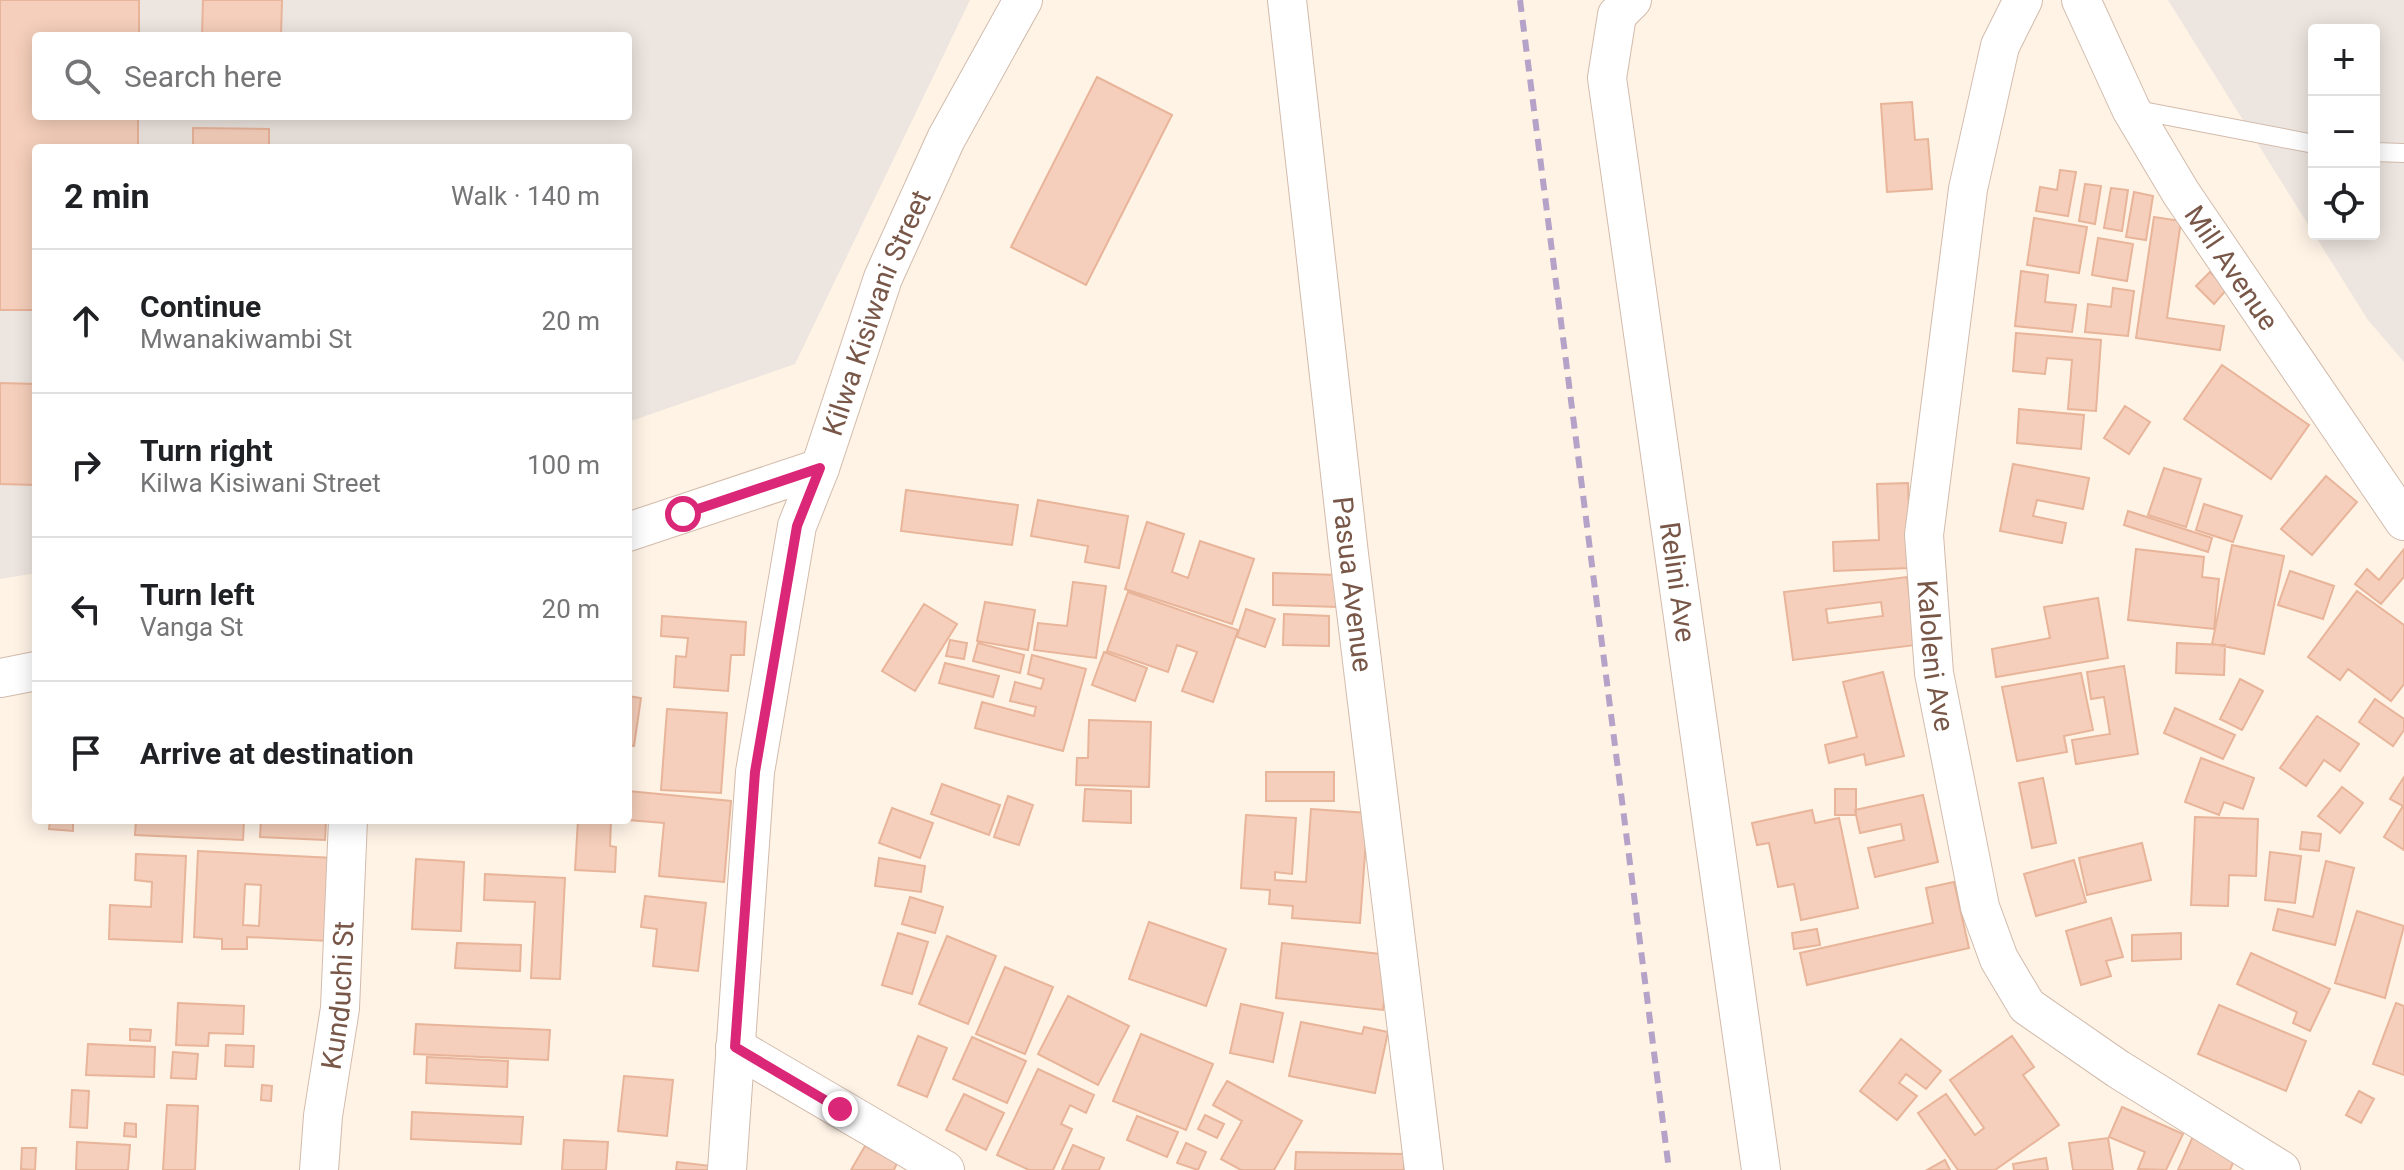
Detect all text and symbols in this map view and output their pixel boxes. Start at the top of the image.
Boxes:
map controls [2308,24,2380,240]
button: + [2308,24,2380,96]
search box [32,32,632,120]
icon: search [60,54,104,98]
text: Search here [124,59,282,94]
button: − [2308,96,2380,168]
button: locate [2308,168,2380,240]
text: 2 min [64,176,149,216]
text: Walk · 140 m [451,181,600,211]
street label: Kilwa Kisiwani Street [815,185,937,440]
street label: Mill Avenue [2178,199,2286,336]
text: Continue [140,289,261,324]
icon: ahead [64,299,108,343]
text: 20 m [542,306,600,336]
text: Mwanakiwambi St [140,324,352,354]
text: Turn right [140,433,273,468]
icon: right [64,443,108,487]
text: 100 m [527,450,600,480]
text: Kilwa Kisiwani Street [140,468,381,498]
street label: Pasua Avenue [1326,495,1380,674]
route start [665,496,701,532]
street label: Relini Ave [1653,520,1703,644]
text: Turn left [140,577,255,612]
street label: Kaloleni Ave [1911,579,1962,734]
icon: left [64,587,108,631]
text: 20 m [542,594,600,624]
text: Vanga St [140,612,244,642]
icon: arrive [64,731,108,775]
text: Arrive at destination [140,736,414,771]
street label: Kunduchi St [314,920,360,1072]
route end [822,1091,858,1127]

